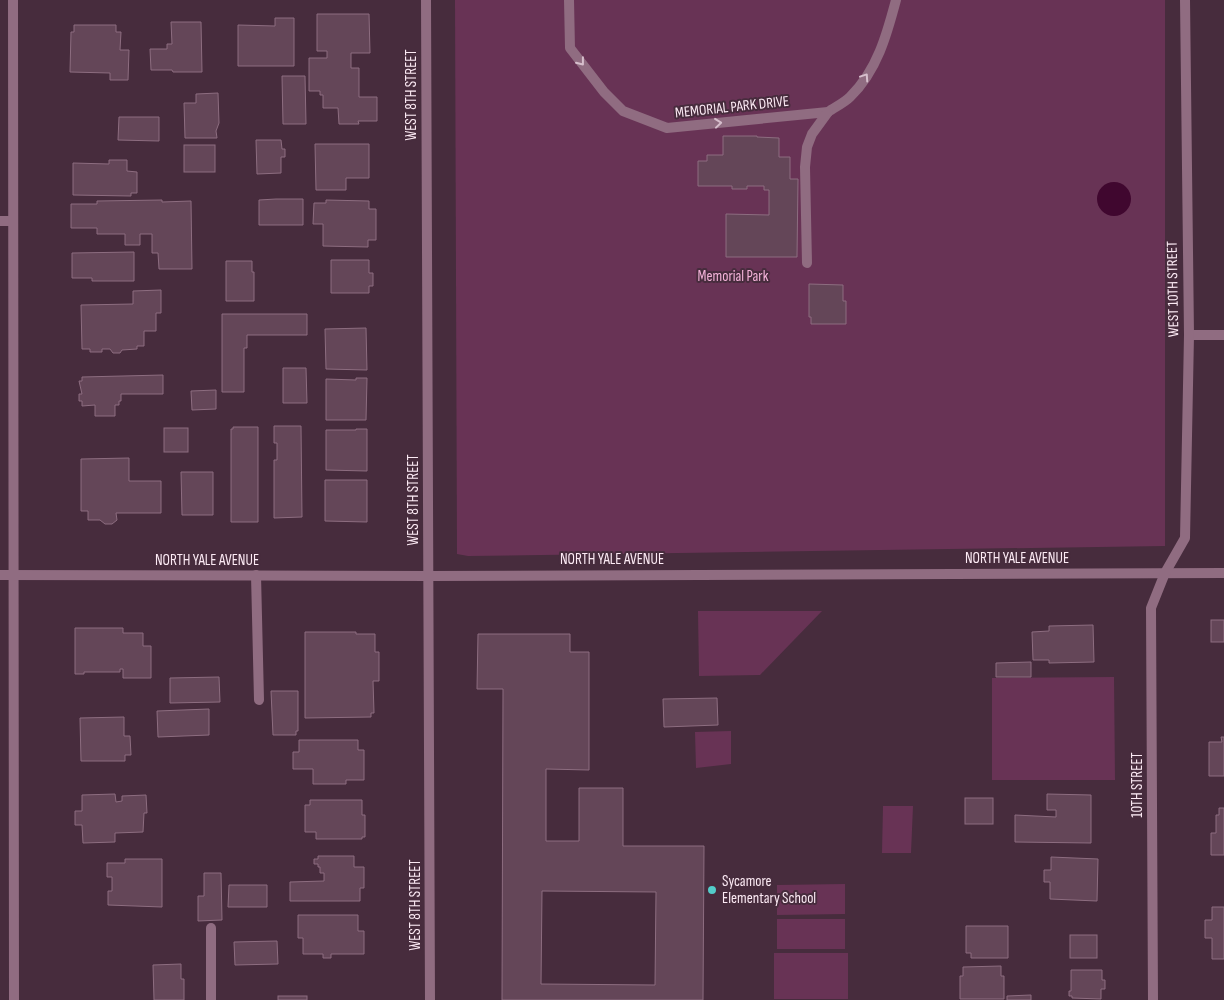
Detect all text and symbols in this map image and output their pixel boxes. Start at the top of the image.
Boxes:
street label: WEST 8TH STREET [402,49,421,141]
one-way arrow [575,56,584,66]
one-way arrow [859,73,868,83]
street label: MEMORIAL PARK DRIVE [674,92,790,122]
one-way arrow [714,118,722,129]
street label: WEST 10TH STREET [1163,241,1183,337]
park label: Memorial Park [698,267,769,286]
street label: WEST 8TH STREET [404,454,423,546]
street label: NORTH YALE AVENUE [965,549,1069,568]
street label: NORTH YALE AVENUE [560,550,664,569]
street label: NORTH YALE AVENUE [155,551,259,570]
street label: 10TH STREET [1128,752,1147,818]
street label: WEST 8TH STREET [406,859,425,951]
place label: Sycamore Elementary School [722,872,816,908]
marker: Sycamore Elementary School [706,884,718,896]

